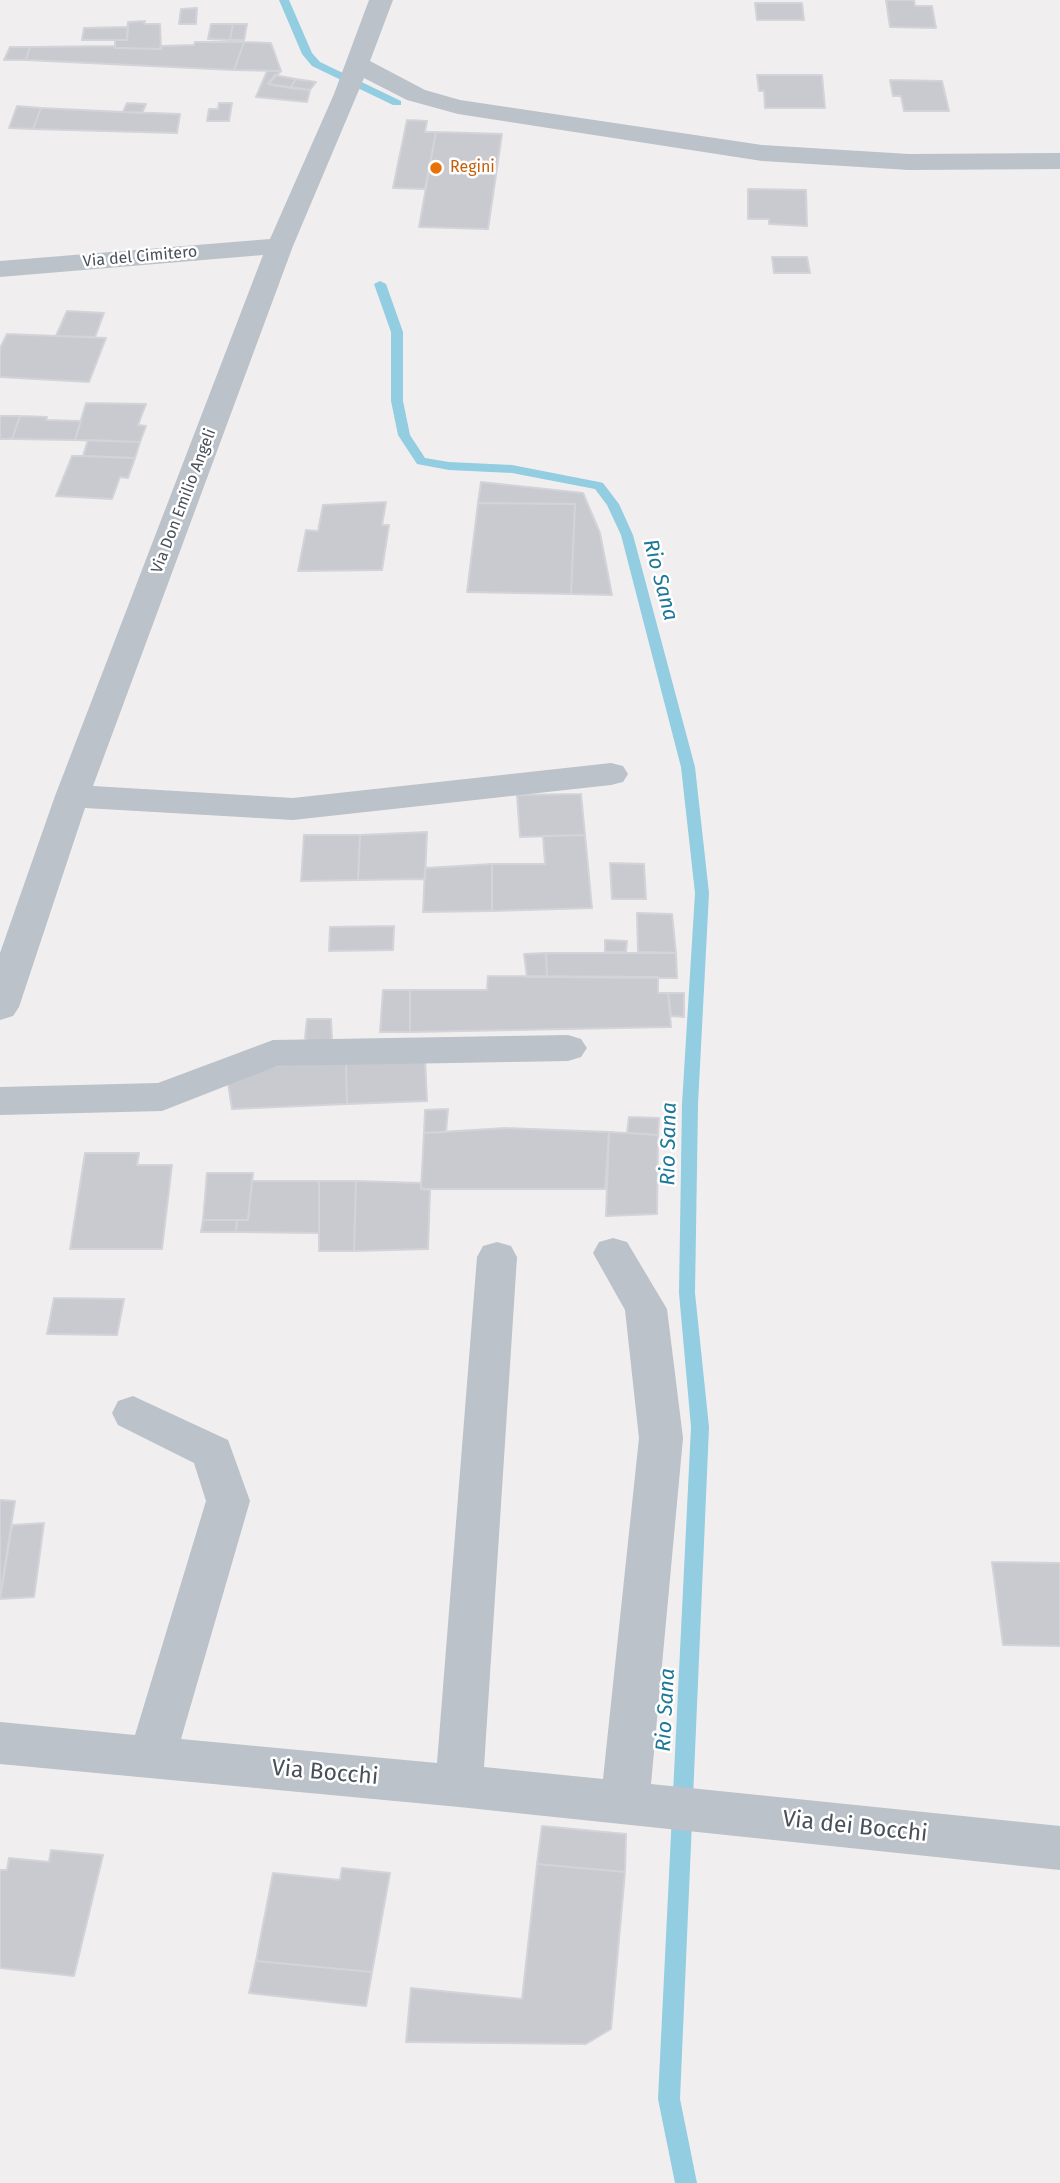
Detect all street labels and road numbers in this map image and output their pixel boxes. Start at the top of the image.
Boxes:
street label: Via del Cimitero [82,242,198,272]
street label: Via Don Emilio Angeli [148,426,220,576]
street label: Via Bocchi [271,1755,379,1791]
street label: Via dei Bocchi [781,1806,929,1848]

